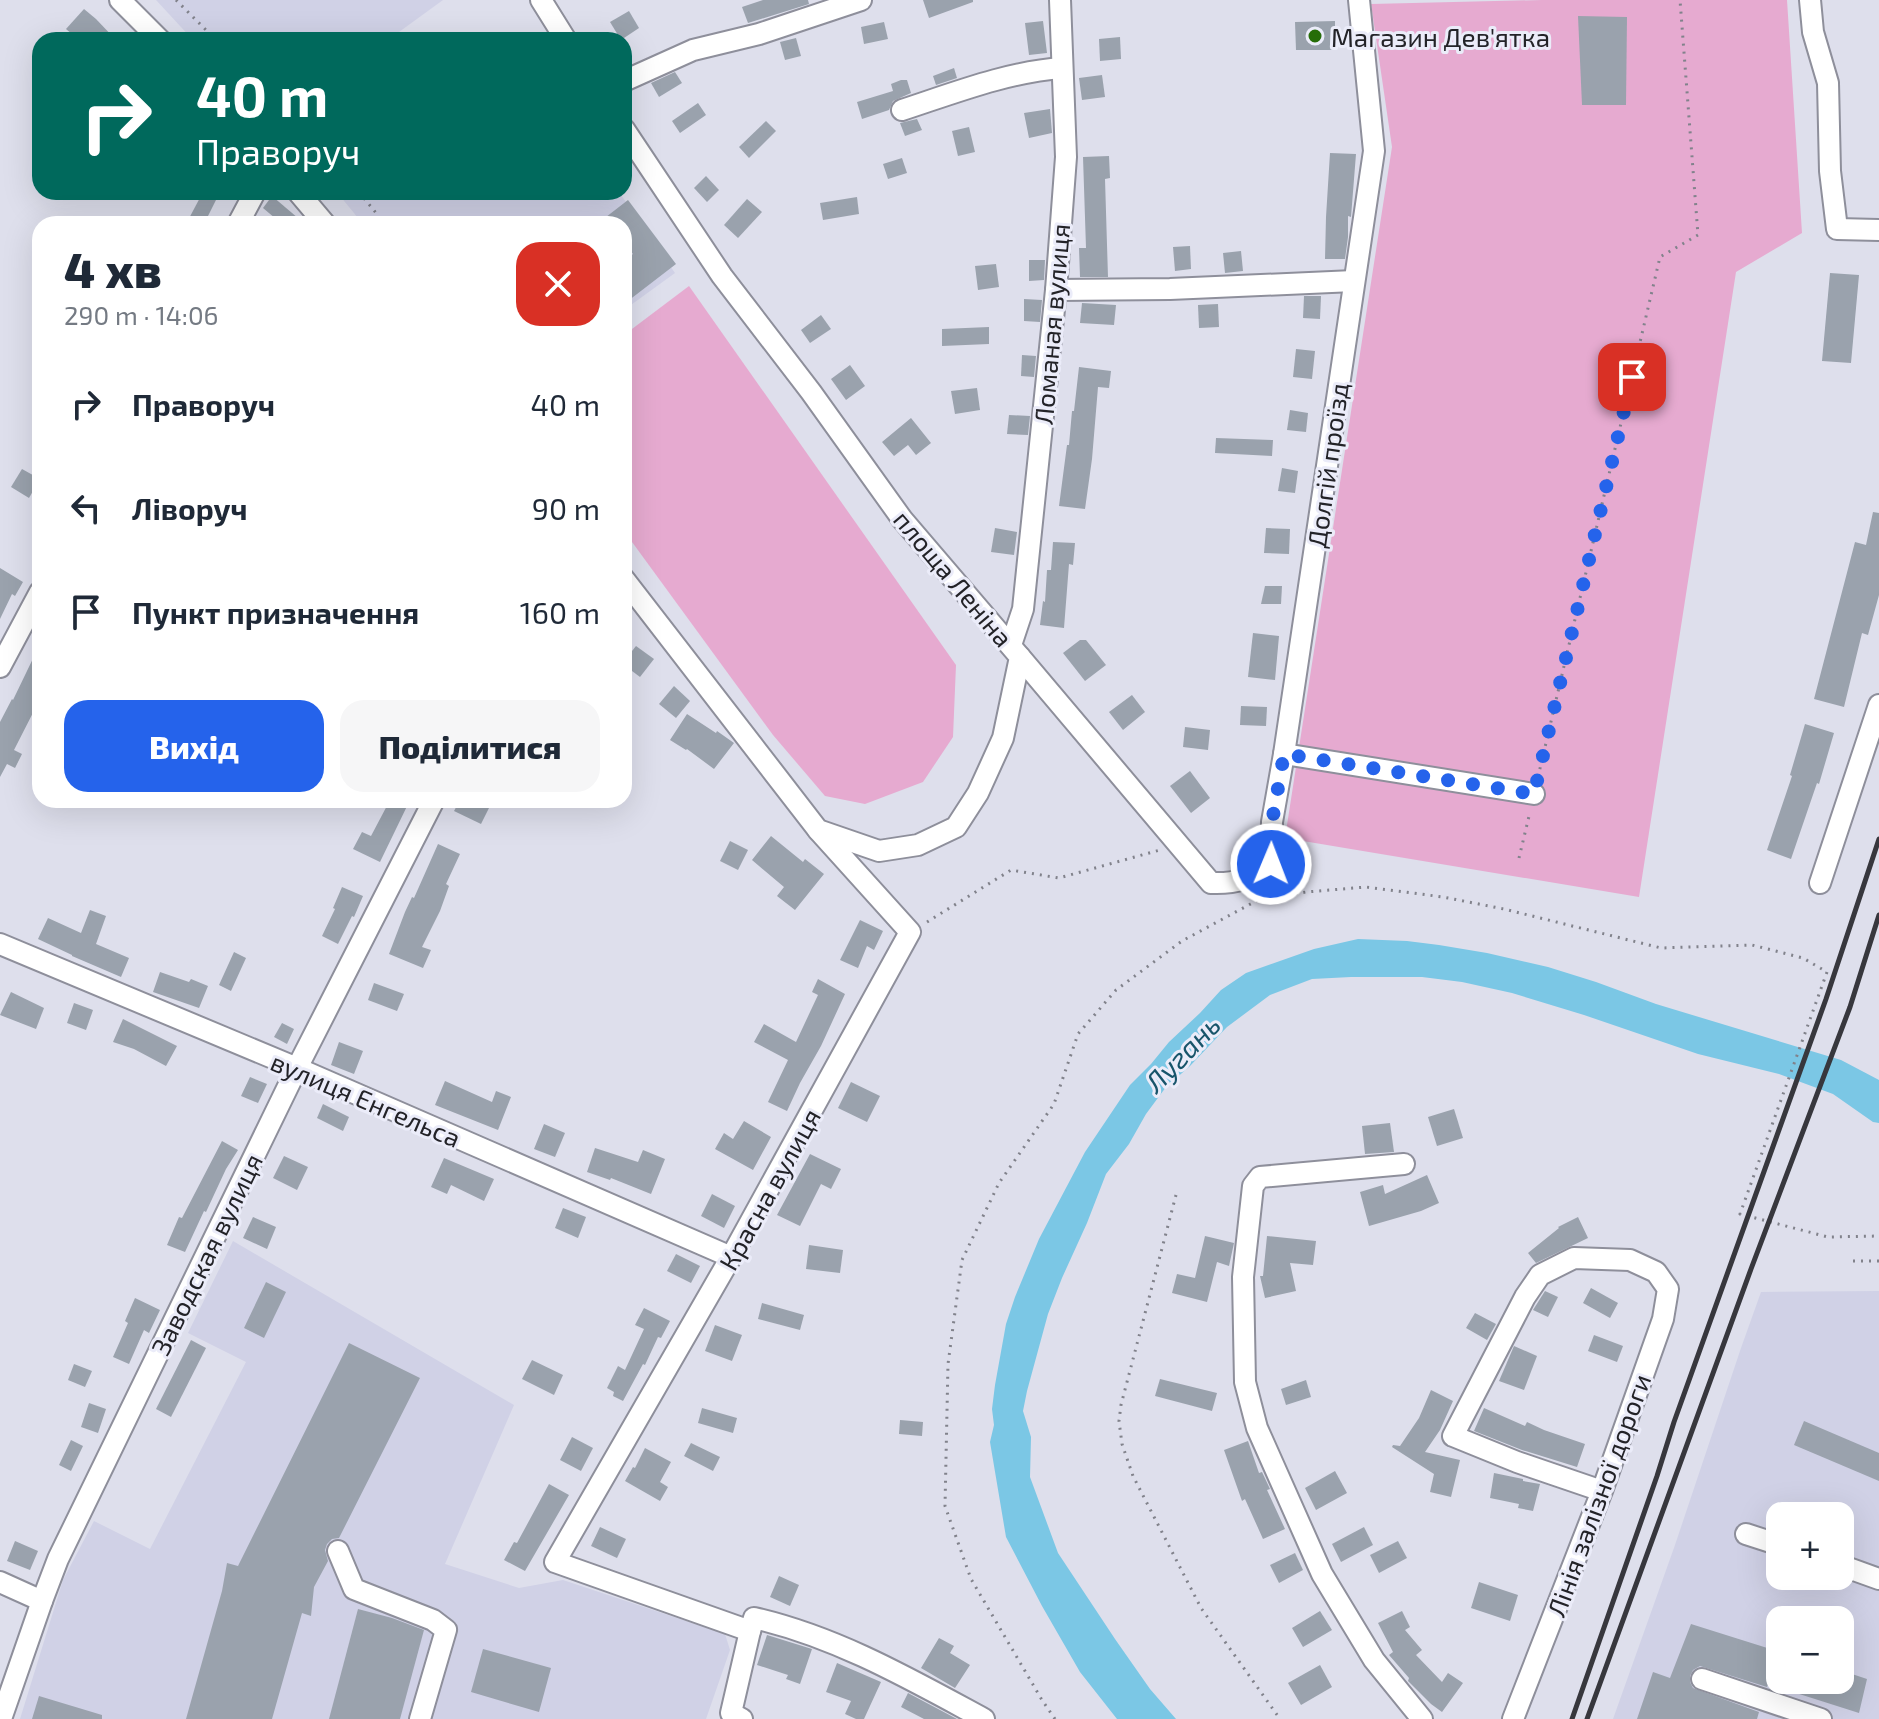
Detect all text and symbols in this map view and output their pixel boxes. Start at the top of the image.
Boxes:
place label: Магазин Дев'ятка [1331,21,1550,52]
marker: Магазин Дев'ятка [1306,27,1324,45]
text: 40 m [196,61,328,128]
icon: right [64,64,168,168]
text: Праворуч [196,129,361,172]
street label: Ломаная вулиця [1027,222,1076,426]
text: 4 хв [64,240,162,298]
button: close [516,242,600,326]
text: 290 m · 14:06 [64,299,219,330]
pin [1598,343,1666,411]
icon: arrive [1610,355,1654,399]
street label: Долгій проїзд [1300,380,1354,550]
icon: right [64,382,108,426]
text: Праворуч [132,386,275,422]
text: 40 m [530,386,600,422]
icon: left [64,486,108,530]
text: Ліворуч [132,490,248,526]
text: 90 m [532,490,600,526]
street label: площа Леніна [888,504,1020,652]
icon: arrive [64,590,108,634]
text: Пункт призначення [132,594,419,630]
text: 160 m [520,594,600,630]
button: Вихід [64,700,324,792]
button: Поділитися [340,700,600,792]
position arrow [1229,822,1313,906]
water label: Лугань [1136,1007,1227,1100]
street label: вулиця Енгельса [266,1045,466,1154]
street label: Красна вулиця [712,1103,827,1276]
street label: Заводская вулиця [144,1148,269,1360]
street label: Лінія залізної дороги [1540,1369,1656,1621]
map controls [1766,1502,1854,1694]
button: + [1766,1502,1854,1590]
button: − [1766,1606,1854,1694]

